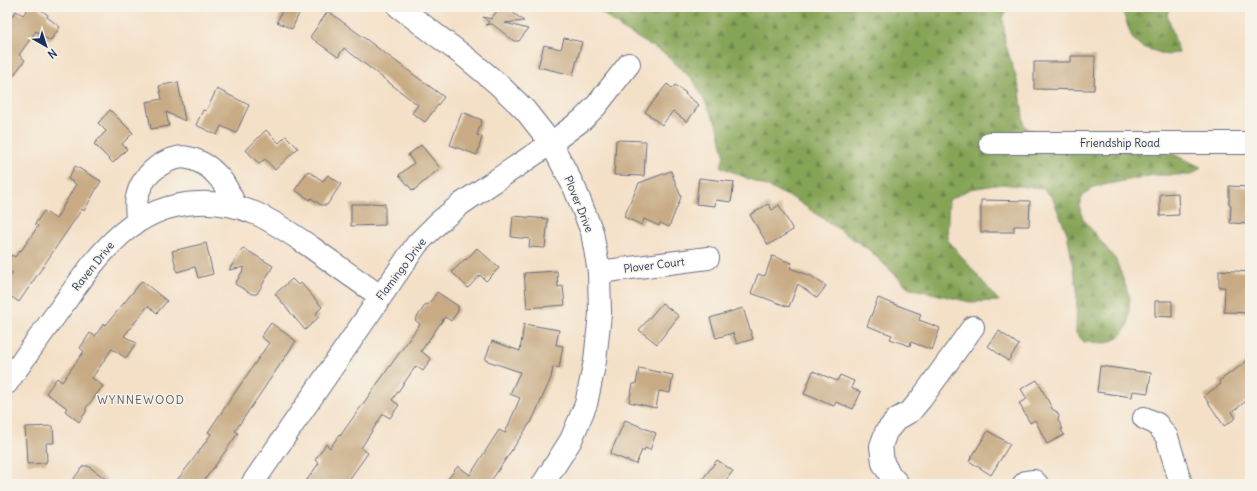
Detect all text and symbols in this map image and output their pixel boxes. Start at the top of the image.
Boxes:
north arrow [26,26,66,66]
text: N [45,46,60,62]
street label: Friendship Road [1080,136,1161,150]
street label: Plover Drive [561,174,597,234]
street label: Flamingo Drive [373,235,429,303]
street label: Raven Drive [69,238,117,294]
street label: Plover Court [623,254,686,276]
district label: WYNNEWOOD [97,392,185,407]

